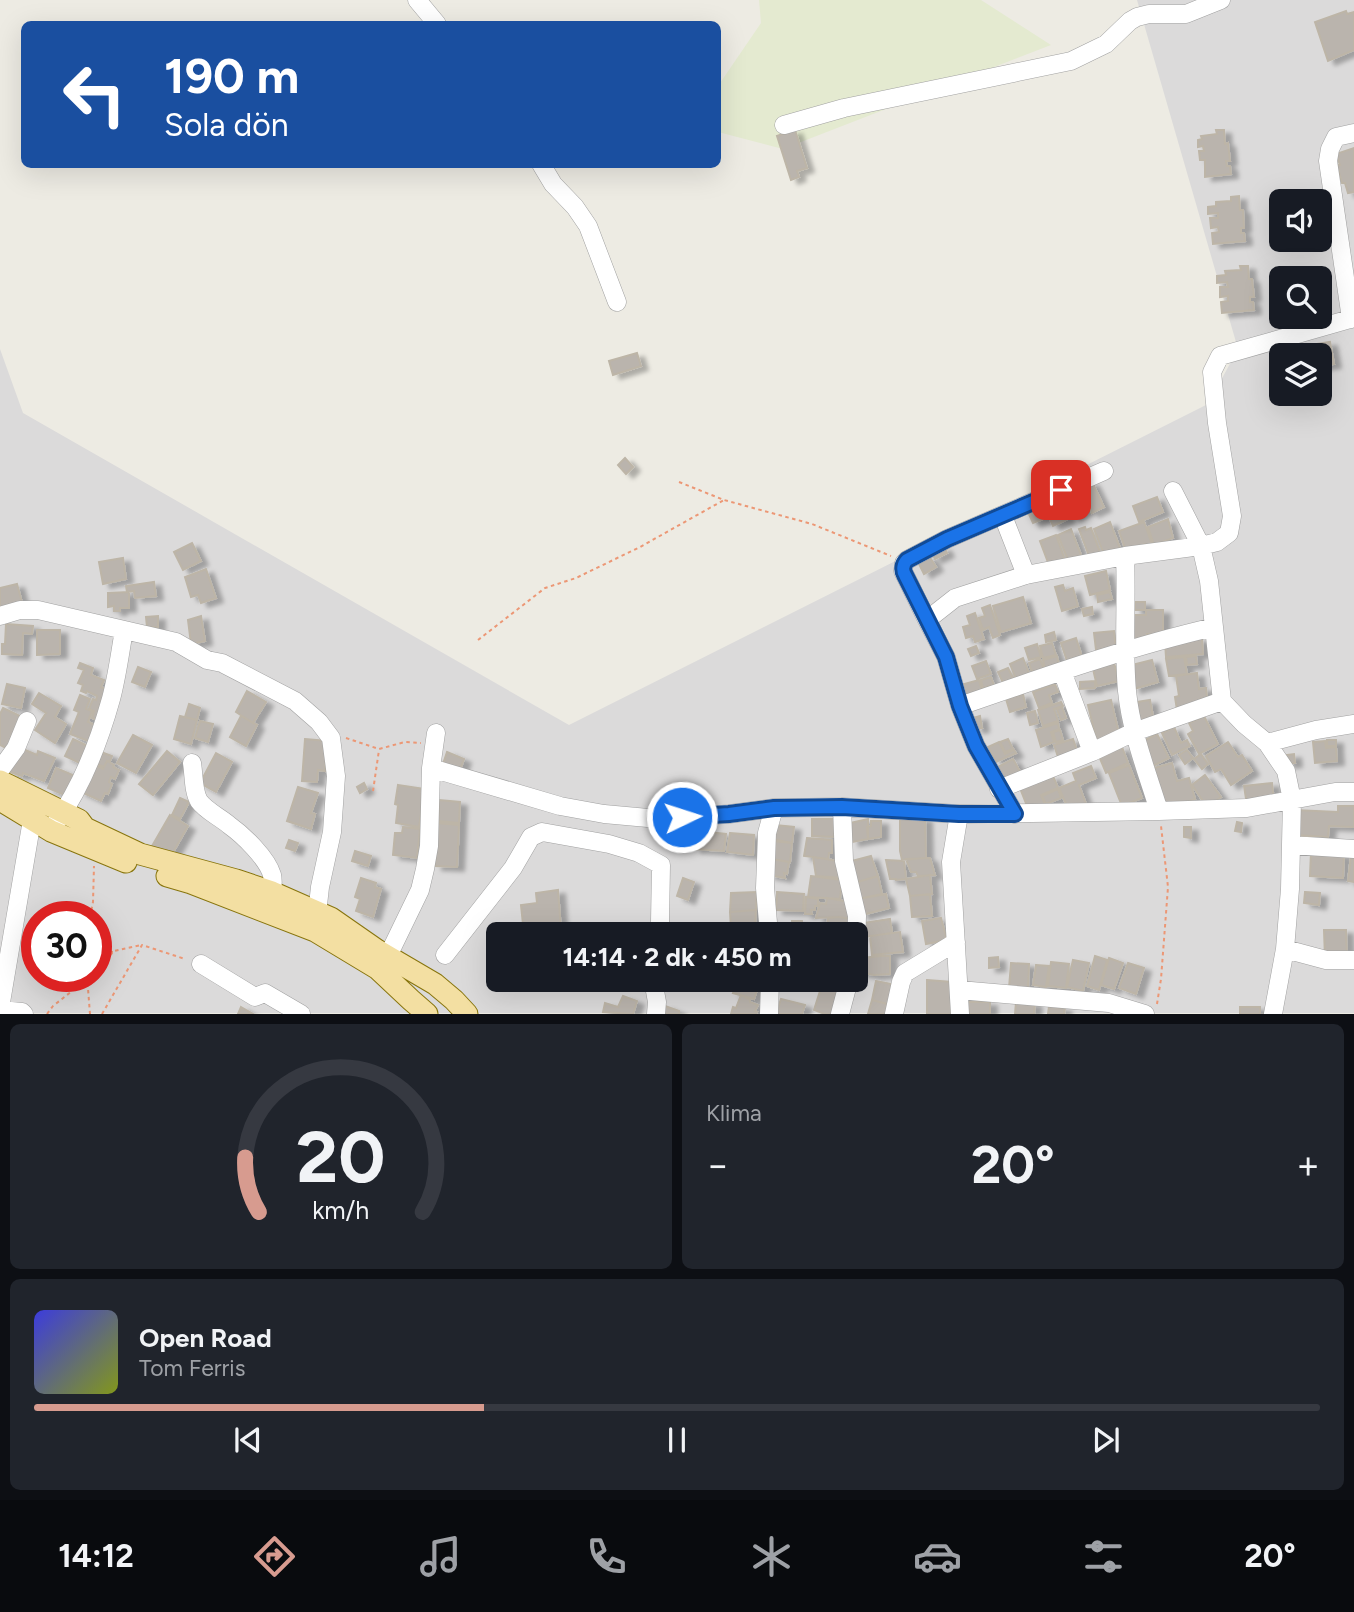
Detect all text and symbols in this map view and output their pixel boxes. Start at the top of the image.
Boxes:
text: 190 m [164,46,299,105]
icon: left [49,49,140,140]
text: Sola dön [164,106,289,144]
map controls [1269,189,1332,406]
button: sound [1269,189,1332,252]
button: search [1269,266,1332,329]
button: layers [1269,343,1332,406]
pin [1031,460,1091,520]
icon: arrive [1042,471,1080,509]
position arrow [645,780,719,854]
speed limit sign: 30 [21,901,112,992]
text: 14:14 · 2 dk · 450 m [563,941,791,973]
text: Klima [706,1099,762,1127]
text: 20 [296,1114,386,1201]
text: 20° [971,1134,1055,1196]
text: − [706,1142,730,1188]
text: + [1296,1142,1320,1188]
text: km/h [312,1195,370,1225]
text: Open Road [139,1322,272,1354]
text: Tom Ferris [139,1354,245,1382]
icon: previous [229,1421,267,1459]
icon: pause [658,1421,696,1459]
icon: next [1087,1421,1125,1459]
icon: directions [250,1532,299,1581]
icon: music [416,1532,465,1581]
icon: phone [582,1532,631,1581]
icon: climate [747,1532,796,1581]
icon: car [913,1532,962,1581]
icon: filters [1079,1532,1128,1581]
text: 14:12 [58,1537,134,1575]
text: 20° [1244,1537,1296,1575]

